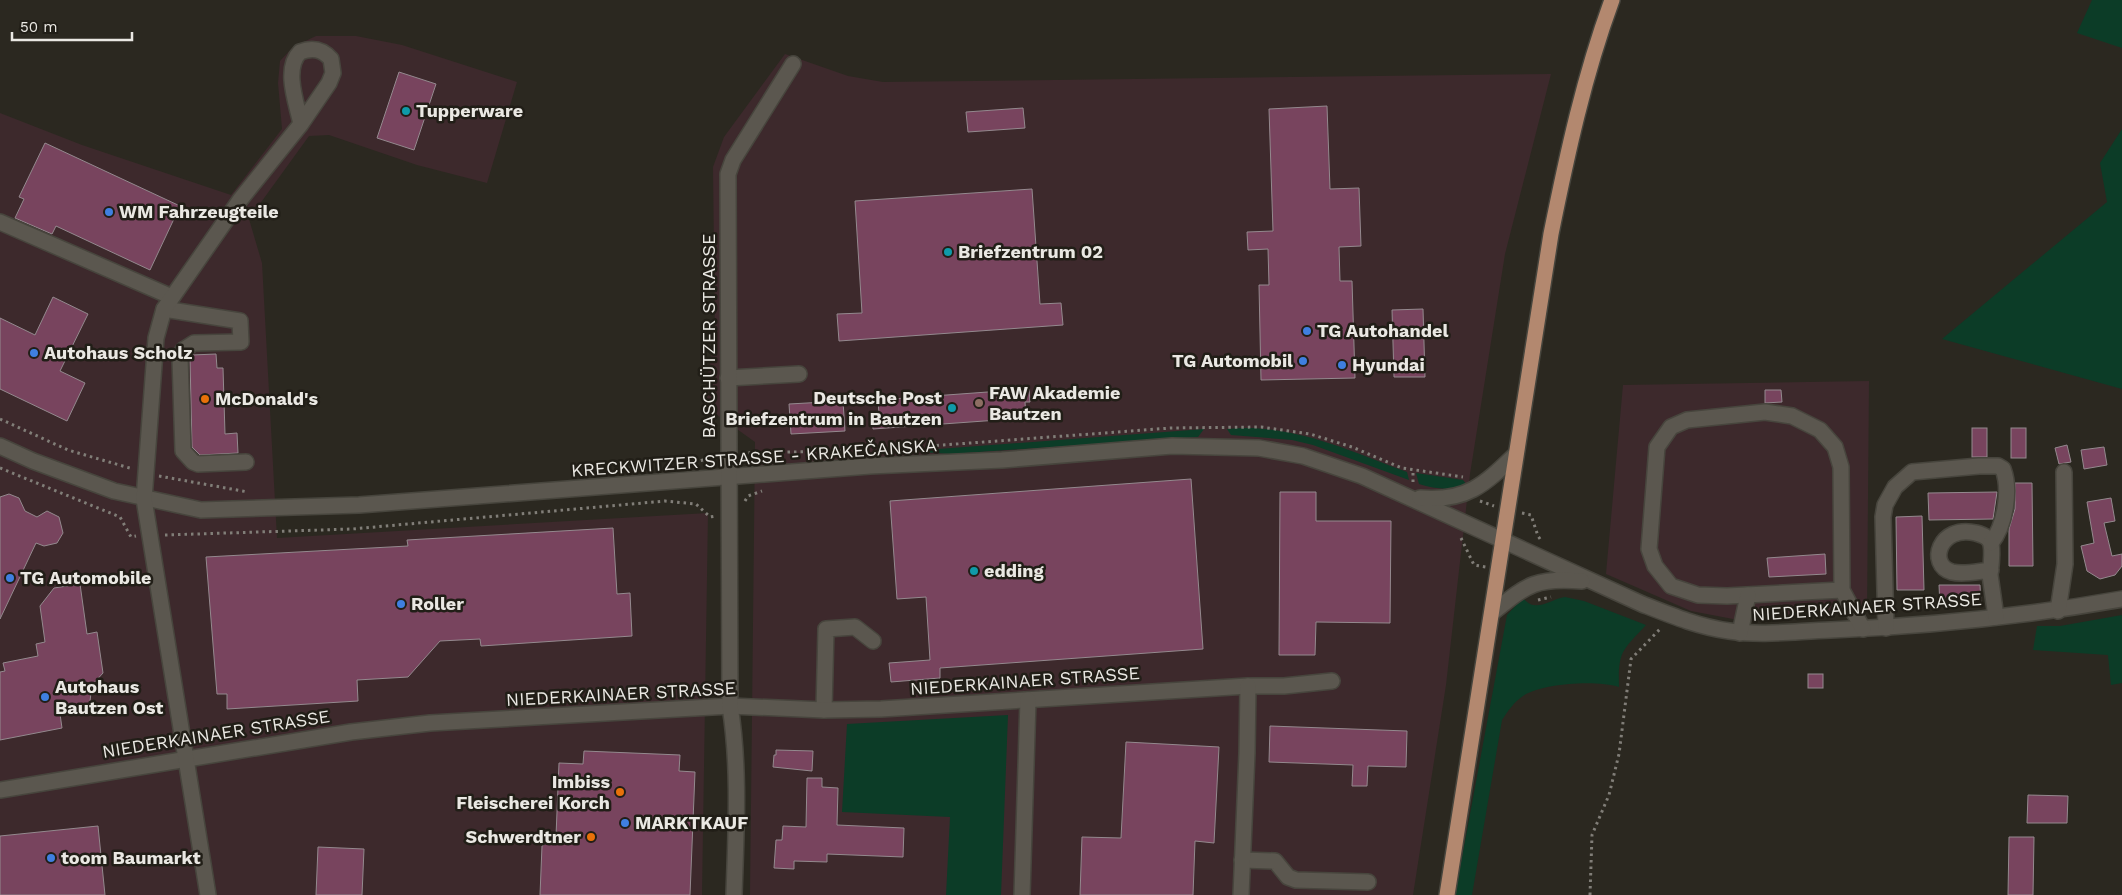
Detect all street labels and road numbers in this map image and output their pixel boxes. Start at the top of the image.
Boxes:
street label: BASCHÜTZER STRASSE [698,233,719,439]
street label: KRECKWITZER STRASSE - KRAKEČANSKA [570,434,938,481]
street label: NIEDERKAINAER STRASSE [1751,588,1983,625]
street label: NIEDERKAINAER STRASSE [909,662,1141,699]
street label: NIEDERKAINAER STRASSE [505,677,737,710]
street label: NIEDERKAINAER STRASSE [101,705,331,762]

